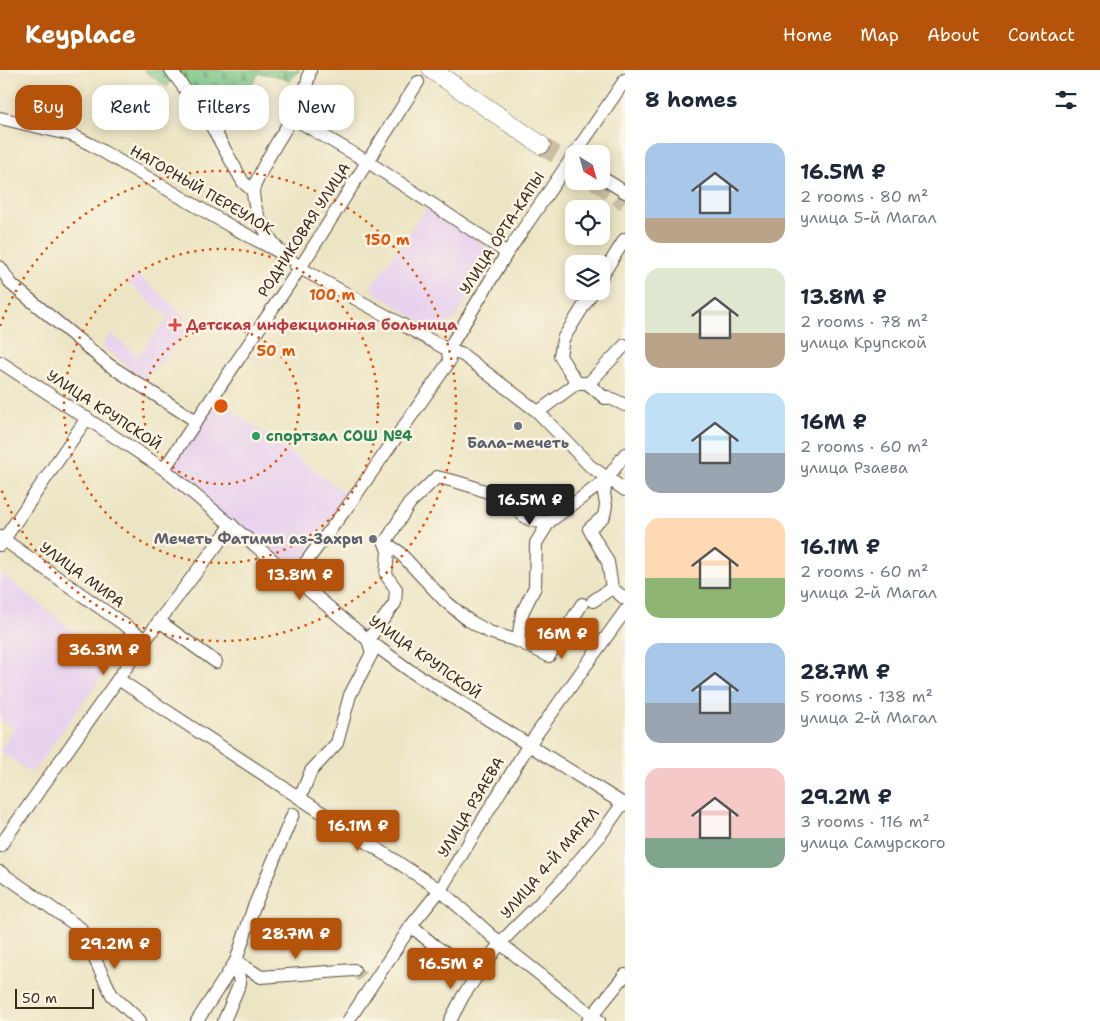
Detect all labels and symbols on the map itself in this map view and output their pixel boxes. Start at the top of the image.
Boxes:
street label: НАГОРНЫЙ ПЕРЕУЛОК [126,140,278,240]
north arrow [565,145,610,190]
street label: РОДНИКОВАЯ УЛИЦА [253,159,355,301]
street label: УЛИЦА ОРТА-КАПЫ [455,168,549,298]
text: 150 m [364,230,410,250]
text: 100 m [309,285,355,305]
place label: Детская инфекционная больница [186,315,458,335]
marker: Детская инфекционная больница [168,318,182,332]
text: 50 m [257,341,296,361]
street label: УЛИЦА КРУПСКОЙ [43,365,166,455]
centre of rings [212,397,230,415]
marker: Бала-мечеть [512,420,524,432]
place label: спортзал СОШ №4 [266,426,413,446]
marker: спортзал СОШ №4 [250,430,262,442]
place label: Бала-мечеть [467,433,569,453]
pin: 16.5M ₽ [484,484,576,526]
place label: Мечеть Фатимы аз-Захры [154,529,363,549]
marker: Мечеть Фатимы аз-Захры [367,533,379,545]
street label: УЛИЦА МИРА [36,537,129,613]
pin: 13.8M ₽ [254,558,346,601]
street label: УЛИЦА КРУПСКОЙ [365,610,486,703]
pin: 16M ₽ [527,618,597,660]
pin: 36.3M ₽ [58,634,150,676]
street label: УЛИЦА РЗАЕВА [433,753,509,861]
street label: УЛИЦА 4-Й МАГАЛ [495,803,604,923]
pin: 16.1M ₽ [312,810,404,852]
pin: 28.7M ₽ [250,918,342,960]
pin: 29.2M ₽ [69,928,161,970]
pin: 16.5M ₽ [405,948,497,990]
scale bar [15,986,94,1009]

